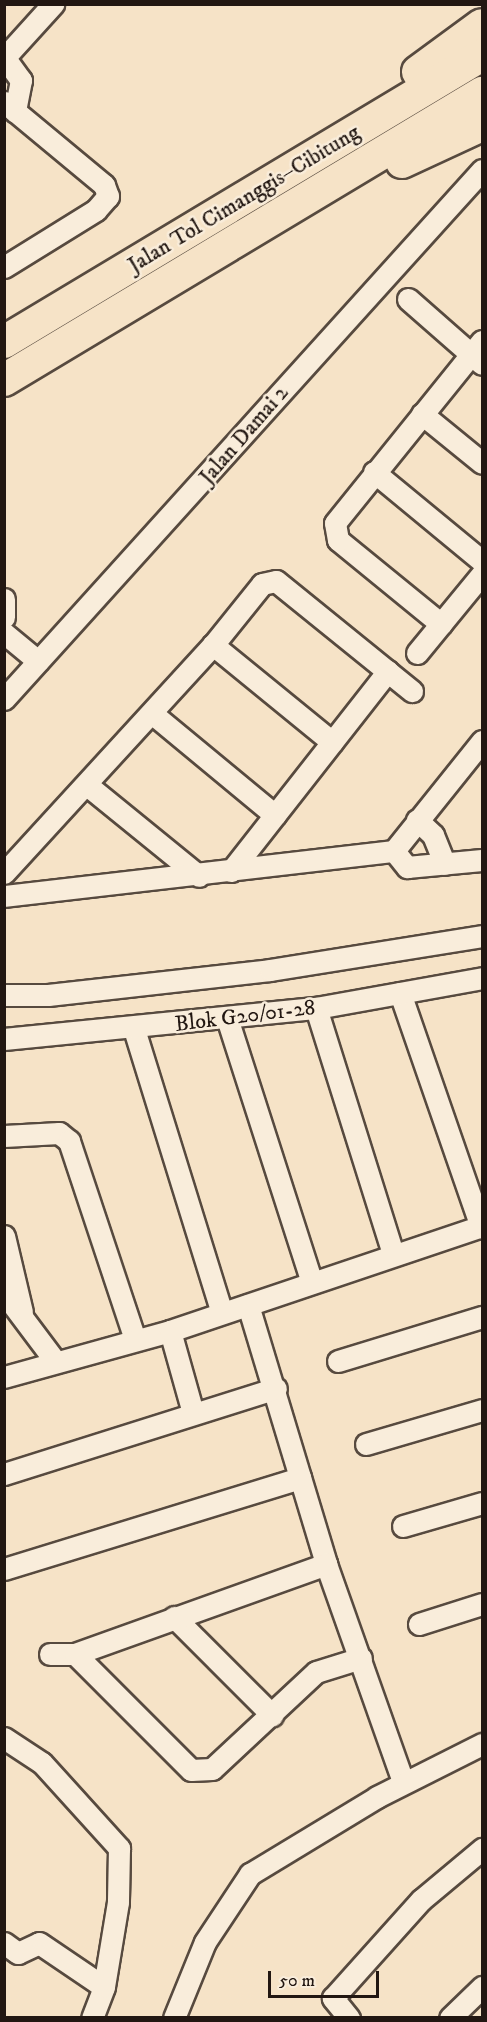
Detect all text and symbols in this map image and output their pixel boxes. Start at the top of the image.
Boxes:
street label: Jalan Tol Cimanggis–Cibitung [123,119,365,279]
street label: Jalan Damai 2 [194,380,294,490]
street label: Blok G20/01-28 [173,994,317,1038]
scale bar [271,1959,382,1997]
text: 50 m [279,1970,315,1992]

